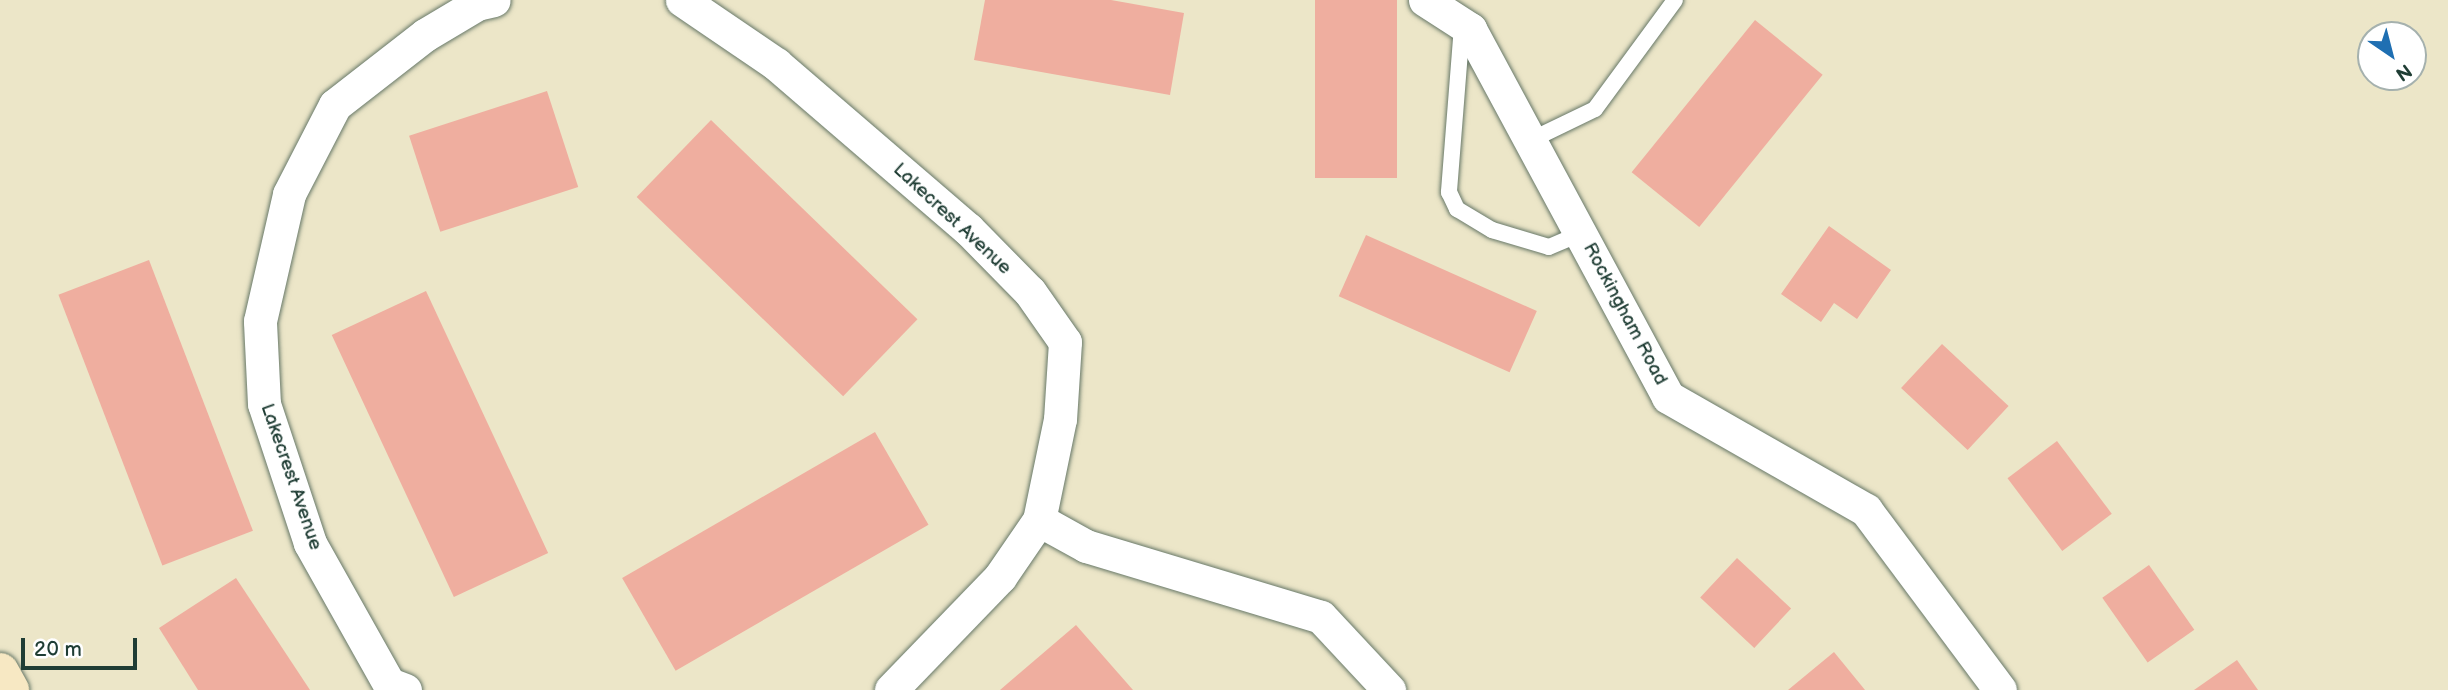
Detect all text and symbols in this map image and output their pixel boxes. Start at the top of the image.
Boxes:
north arrow [2357,21,2427,91]
text: N [2391,58,2416,85]
street label: Lakecrest Avenue [888,158,1016,280]
street label: Rockingham Road [1578,239,1672,389]
street label: Lakecrest Avenue [255,401,327,553]
scale bar [24,624,140,668]
text: 20 m [34,637,82,662]

